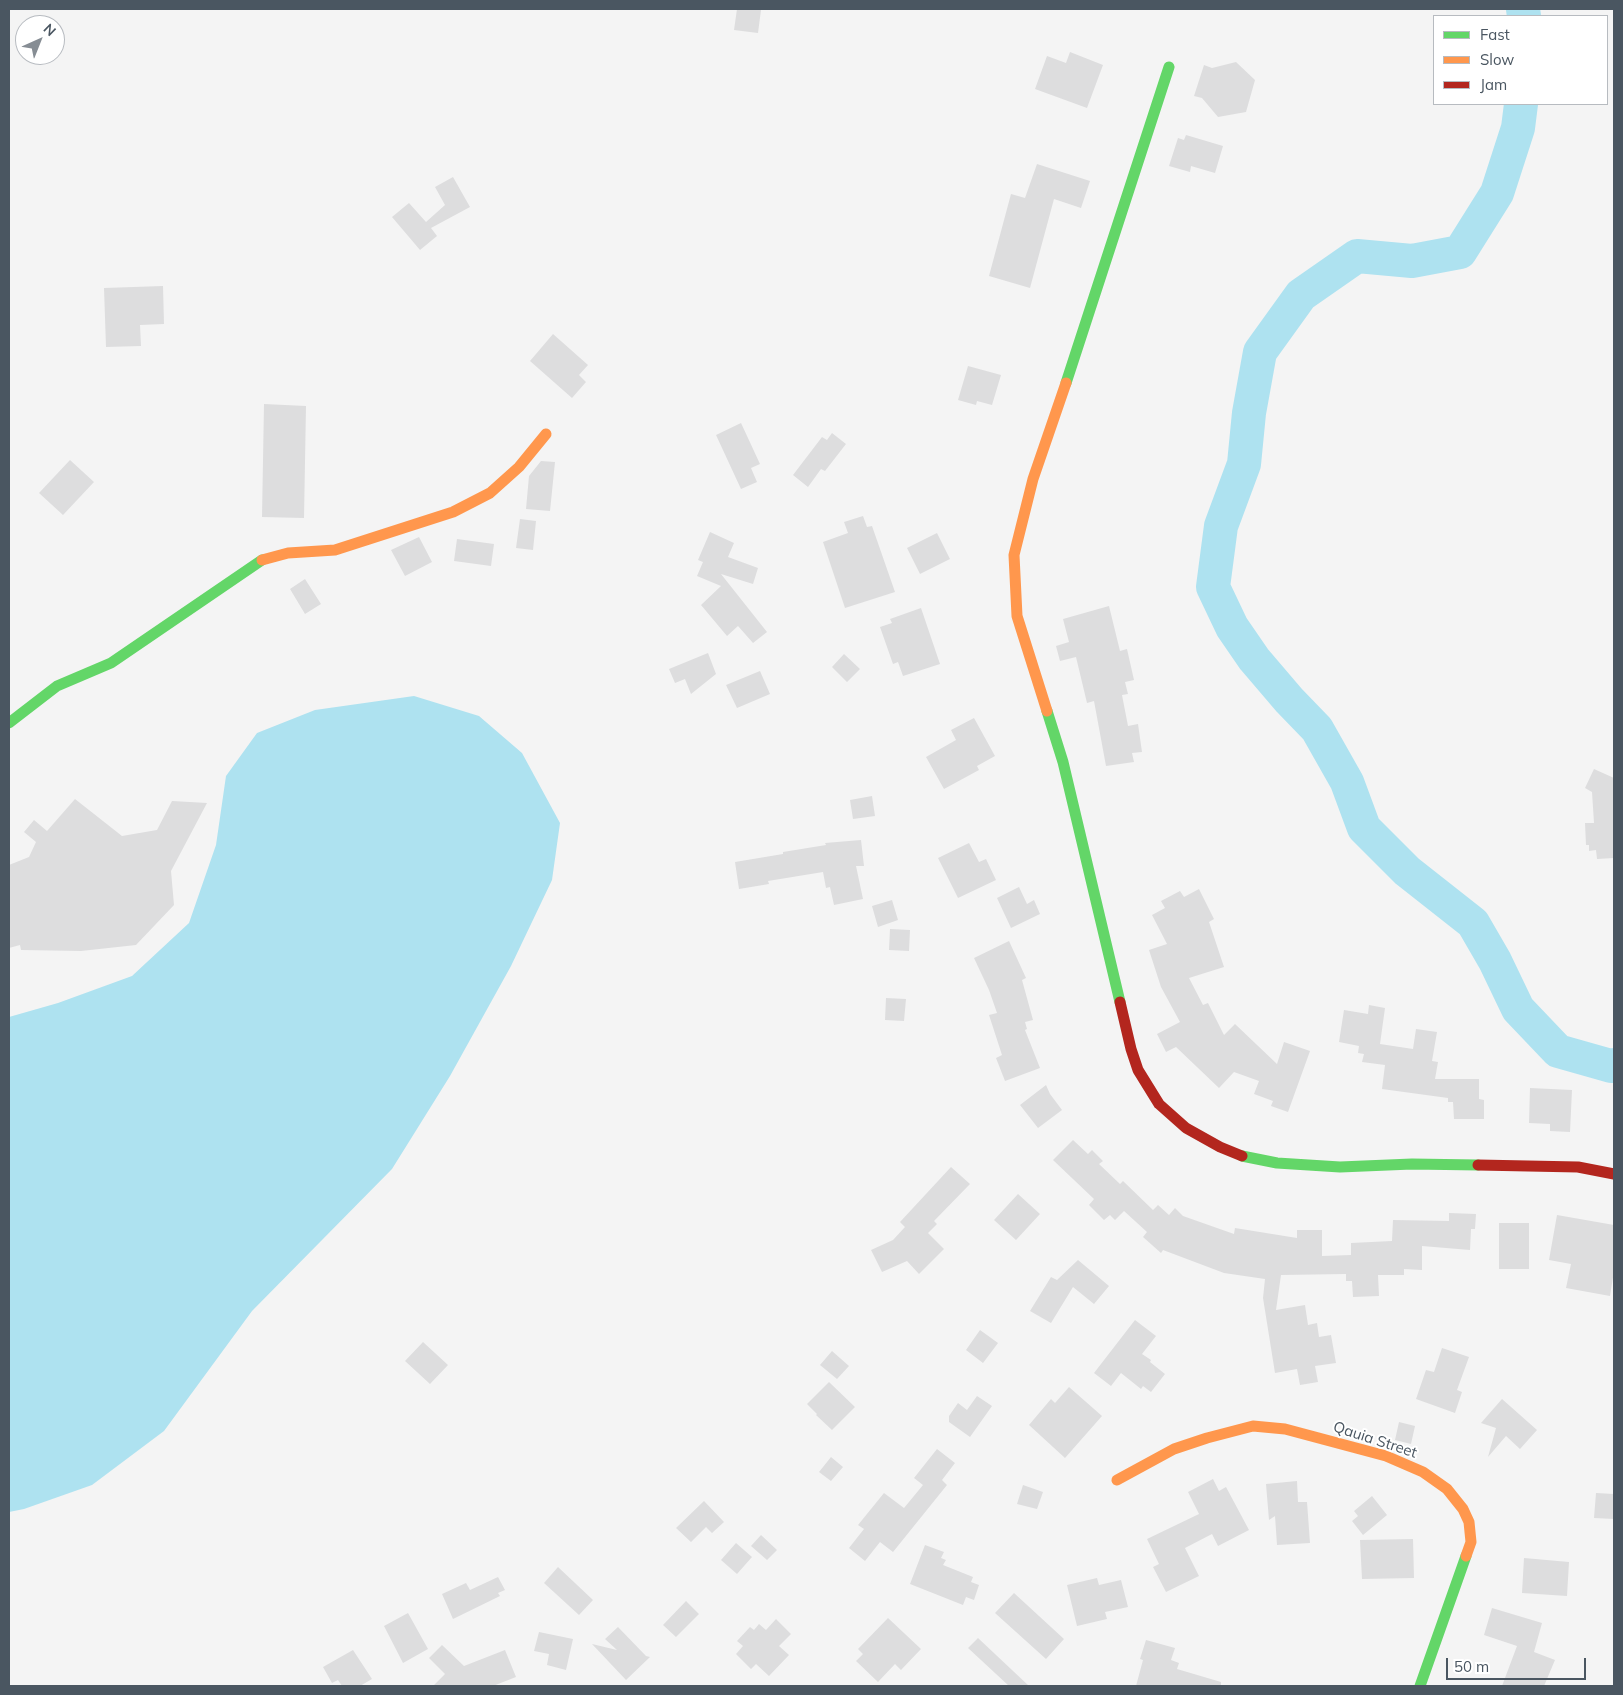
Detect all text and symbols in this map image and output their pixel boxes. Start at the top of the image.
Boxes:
north arrow [15,15,65,65]
legend [1433,15,1608,105]
text: N [40,20,60,40]
text: Fast [1480,25,1510,44]
text: Slow [1480,50,1514,69]
text: Jam [1480,75,1507,94]
street label: Qauia Street [1331,1418,1419,1462]
scale bar [1448,1648,1588,1680]
text: 50 m [1454,1657,1489,1676]

